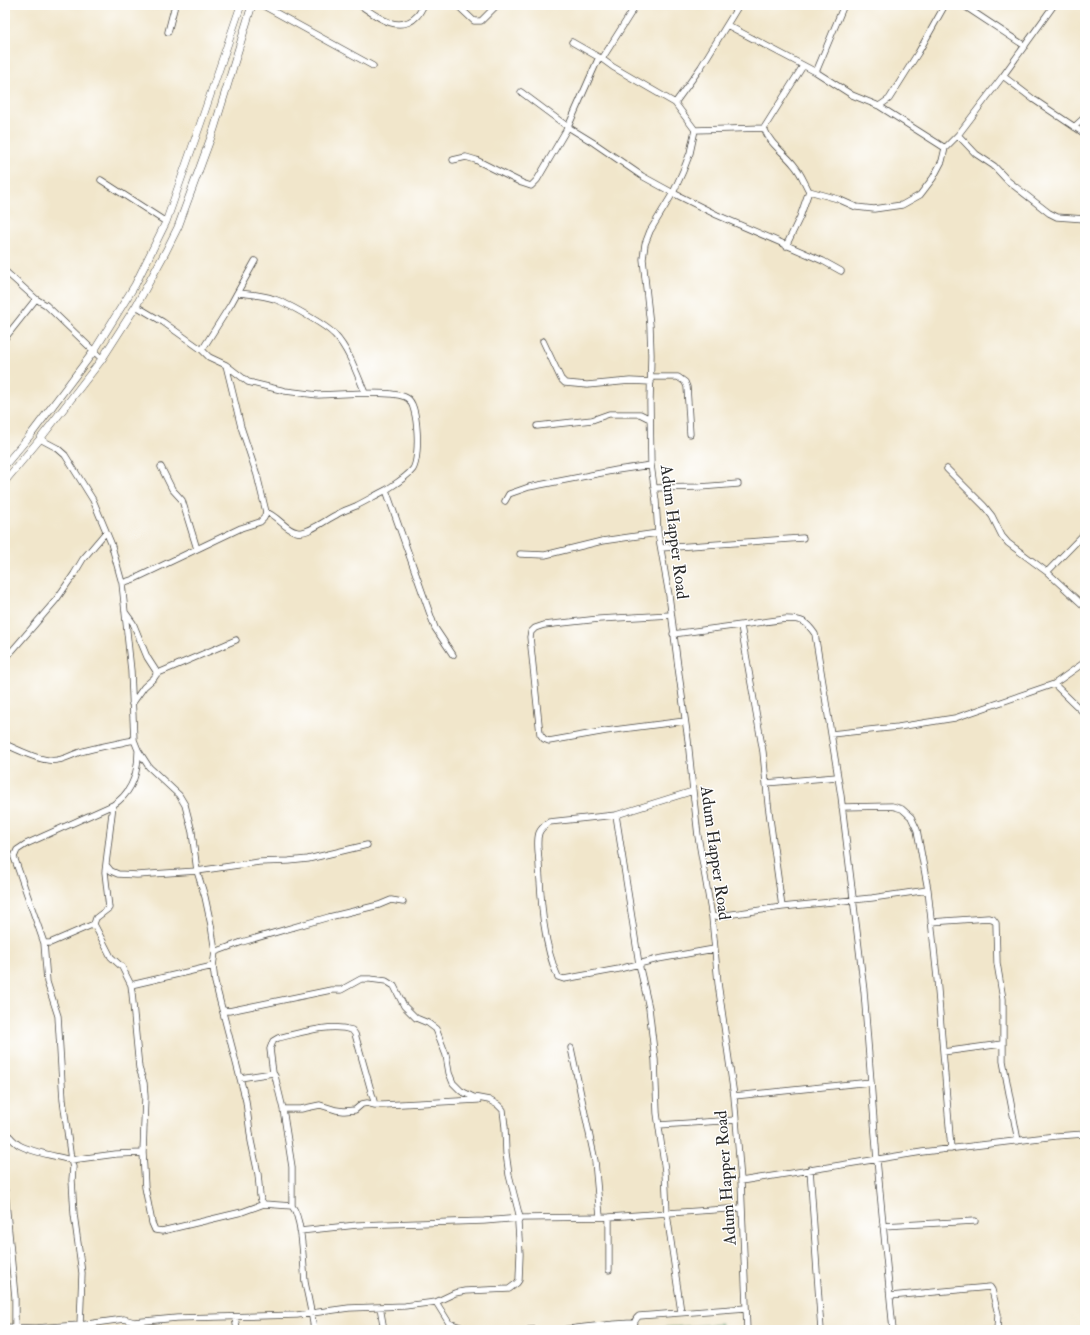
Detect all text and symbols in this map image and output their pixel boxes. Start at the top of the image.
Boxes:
street label: Adum Happer Road [655,463,693,601]
street label: Adum Happer Road [695,784,735,922]
street label: Adum Happer Road [710,1109,742,1247]

